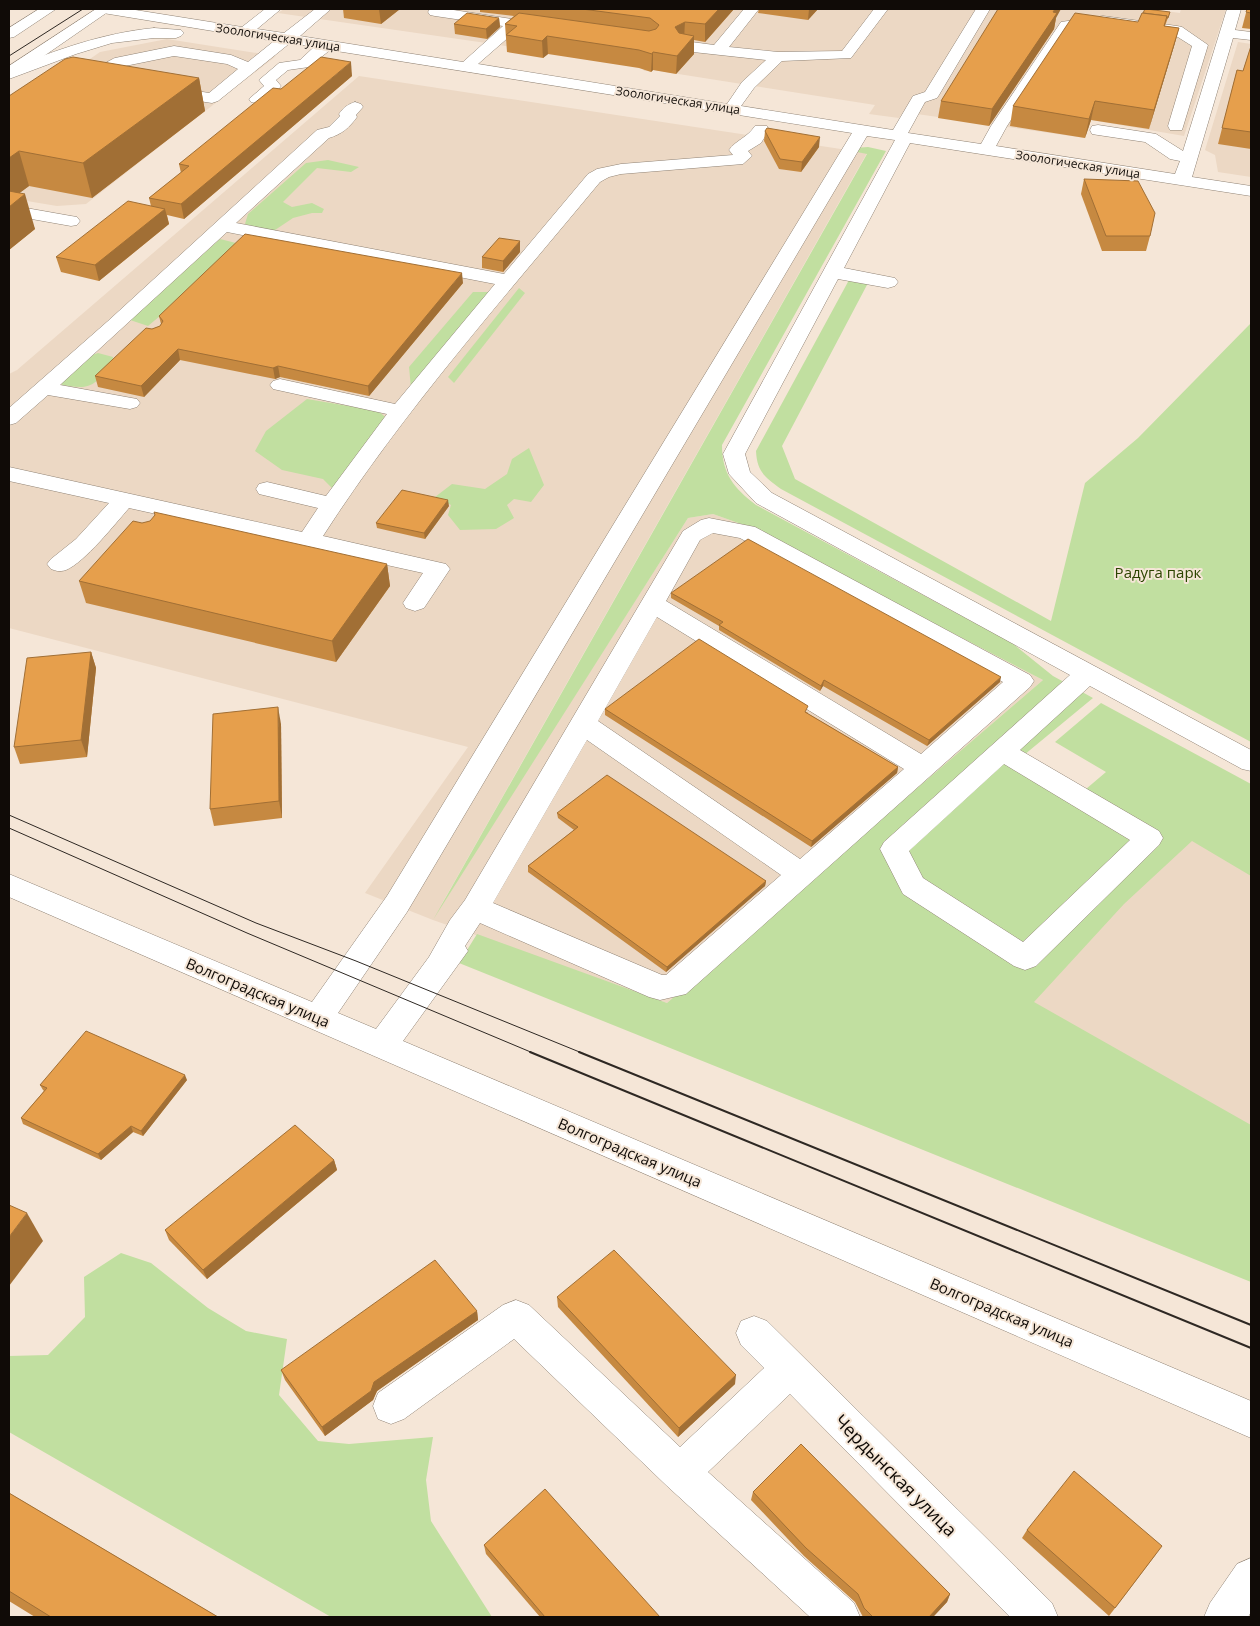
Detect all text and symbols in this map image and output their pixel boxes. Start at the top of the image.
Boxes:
street label: Зоологическая улица [215,19,341,55]
street label: Зоологическая улица [615,82,741,118]
street label: Зоологическая улица [1015,146,1141,182]
park label: Радуга парк [1115,562,1202,582]
street label: Волгоградская улица [183,953,333,1031]
street label: Волгоградская улица [555,1113,705,1191]
street label: Волгоградская улица [927,1273,1077,1351]
street label: Чердынская улица [830,1409,962,1541]

